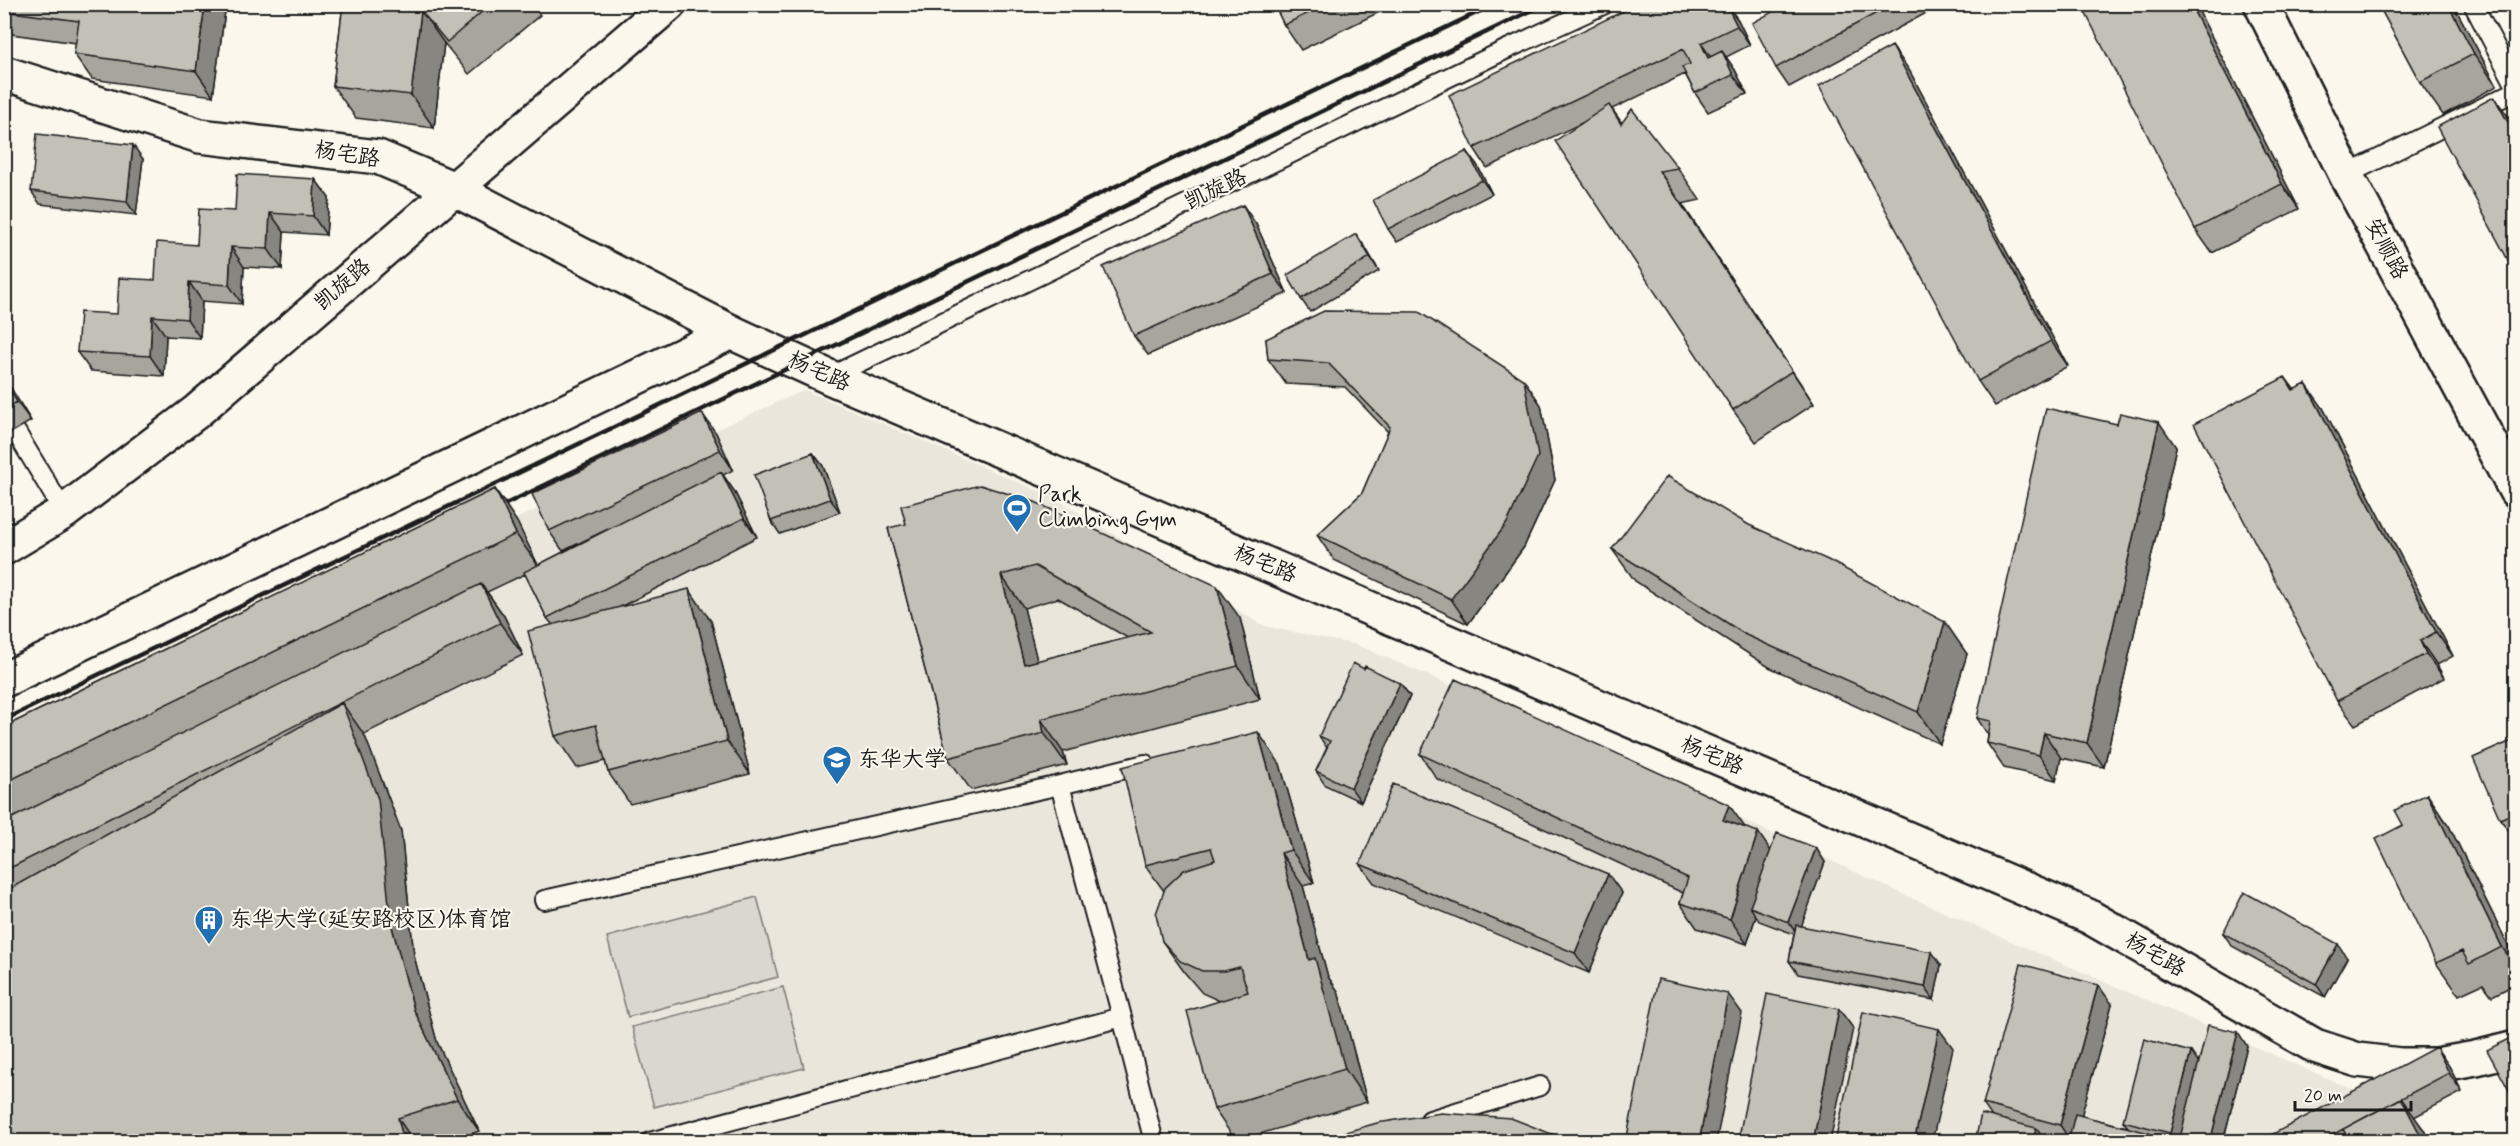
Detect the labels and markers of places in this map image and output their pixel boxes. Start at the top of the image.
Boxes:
place label: Park Climbing Gym [1038,481,1177,535]
sports icon: Park Climbing Gym [1001,492,1033,534]
school or university icon: 东华大学 [821,744,853,786]
place label: 东华大学 [858,746,946,774]
building icon: 东华大学(延安路校区)体育馆 [193,904,225,946]
place label: 东华大学(延安路校区)体育馆 [230,906,511,934]

